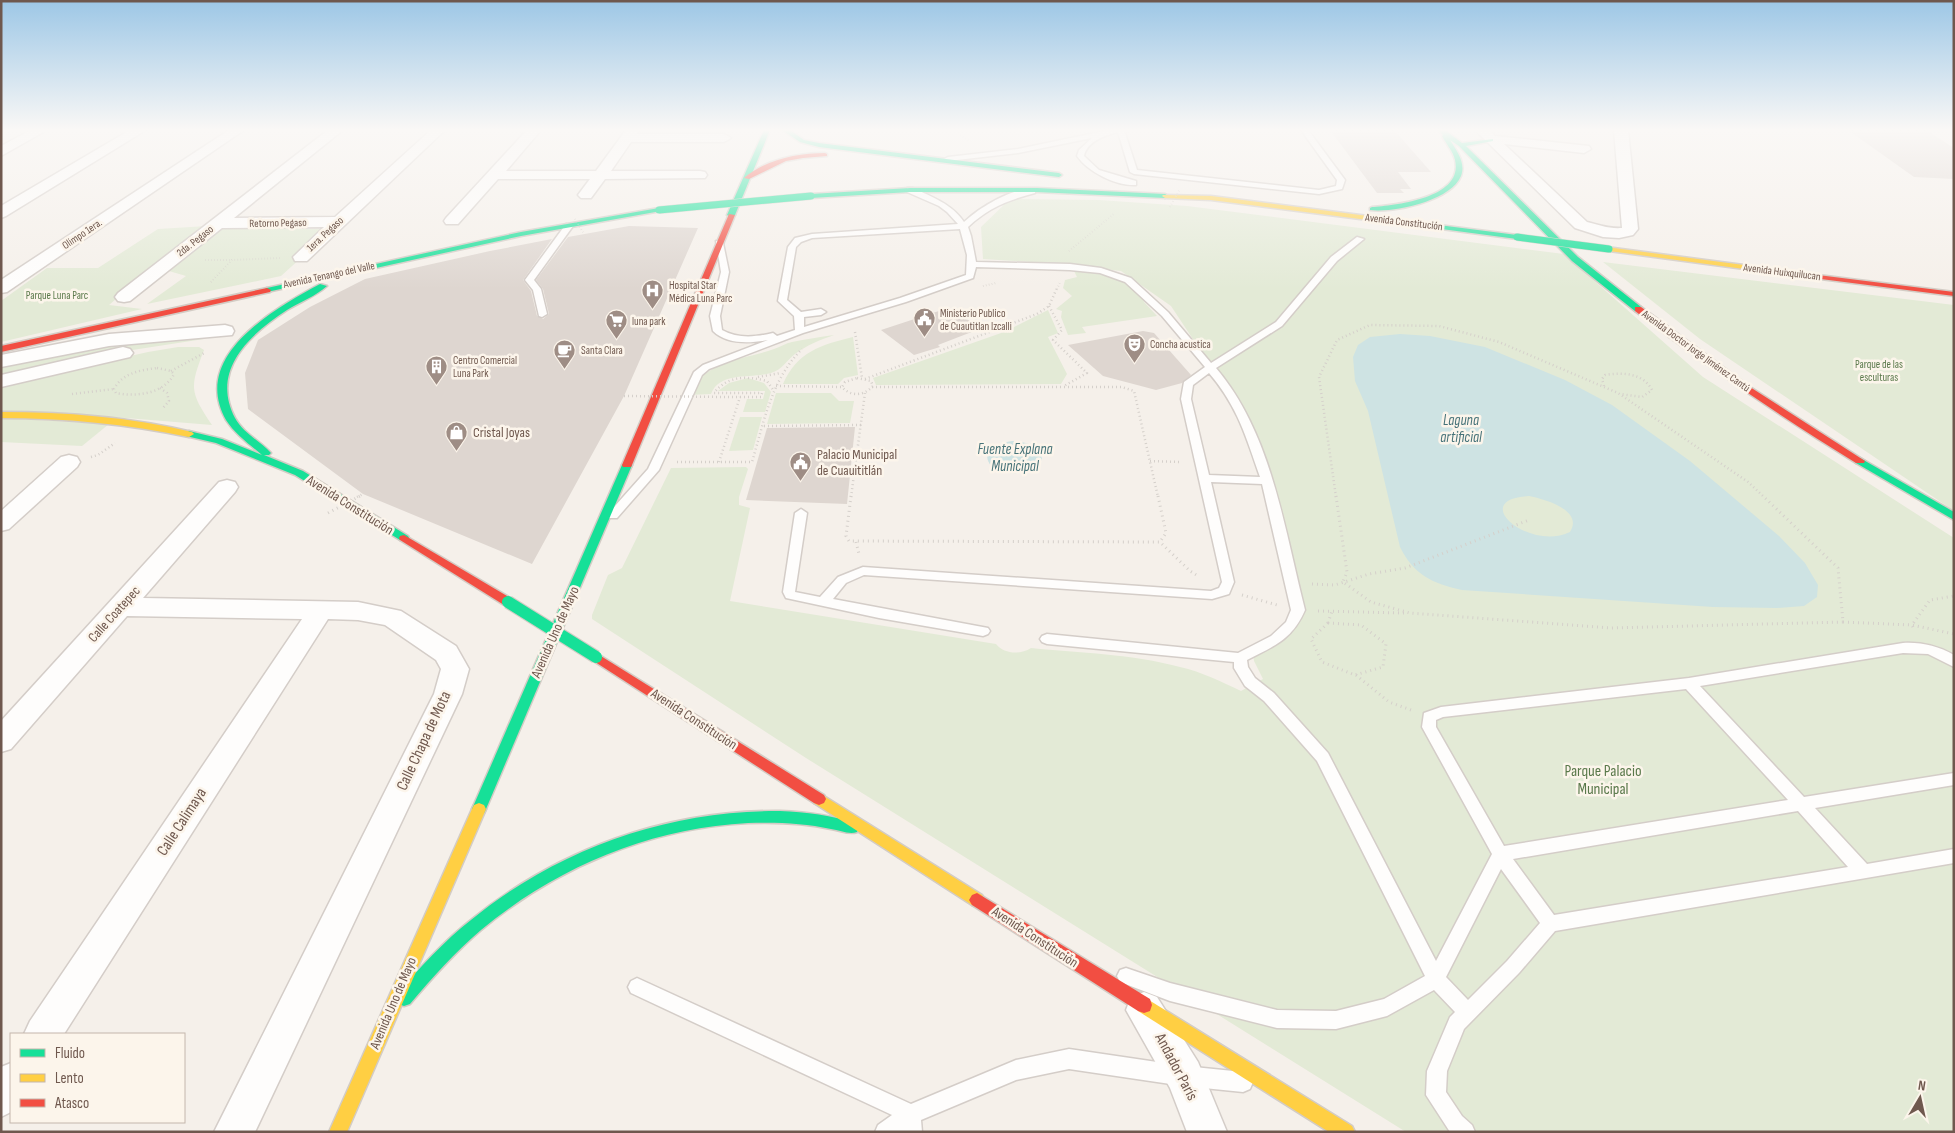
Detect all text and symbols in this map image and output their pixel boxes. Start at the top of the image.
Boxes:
street label: Avenida Constitución [1363,211,1444,233]
street label: 1era. Pegaso [304,213,346,254]
street label: Olimpo 1era. [60,216,104,252]
street label: Retorno Pegaso [249,216,307,230]
street label: 2da. Pegaso [174,222,216,259]
street label: Avenida Tenango del Valle [281,259,376,291]
street label: Avenida Huixquilucan [1742,261,1822,283]
hospital icon: Hospital Star Médica Luna Parc [641,279,665,310]
place label: Hospital Star Médica Luna Parc [669,279,732,305]
park label: Parque Luna Parc [26,289,88,302]
public building icon: Ministerio Publico de Cuautitlan Izcalli [912,307,936,338]
place label: Ministerio Publico de Cuautitlan Izcalli [940,307,1012,333]
street label: Avenida Doctor Jorge Jiménez Cantú [1639,307,1753,395]
supermarket icon: luna park [604,309,628,340]
place label: luna park [632,315,666,328]
theatre icon: Concha acustica [1122,332,1146,363]
cafe icon: Santa Clara [553,338,577,369]
place label: Concha acustica [1150,338,1211,351]
place label: Santa Clara [581,344,623,357]
building icon: Centro Comercial Luna Park [425,354,449,385]
place label: Centro Comercial Luna Park [453,354,517,380]
park label: Parque de las esculturas [1855,358,1903,384]
water label: Laguna artificial [1440,411,1483,447]
shop icon: Cristal Joyas [445,420,469,451]
place label: Cristal Joyas [473,424,530,441]
water label: Fuente Explana Municipal [977,440,1053,476]
place label: Palacio Municipal de Cuauititlán [817,446,897,479]
public building icon: Palacio Municipal de Cuauititlán [789,450,813,481]
street label: Avenida Constitución [303,471,397,539]
street label: Calle Coatepec [84,582,144,646]
street label: Avenida Uno de Mayo [527,584,583,681]
street label: Avenida Constitución [647,684,740,753]
street label: Calle Chapa de Mota [393,688,455,794]
park label: Parque Palacio Municipal [1564,762,1642,799]
street label: Calle Calimaya [153,785,211,859]
street label: Avenida Constitución [988,902,1081,971]
street label: Avenida Uno de Mayo [366,954,420,1052]
street label: Andador París [1150,1029,1202,1104]
legend [10,1033,185,1123]
text: Fluido [55,1044,85,1063]
text: Lento [55,1069,84,1088]
north arrow [1895,1073,1945,1123]
text: N [1917,1077,1927,1095]
text: Atasco [54,1094,89,1113]

